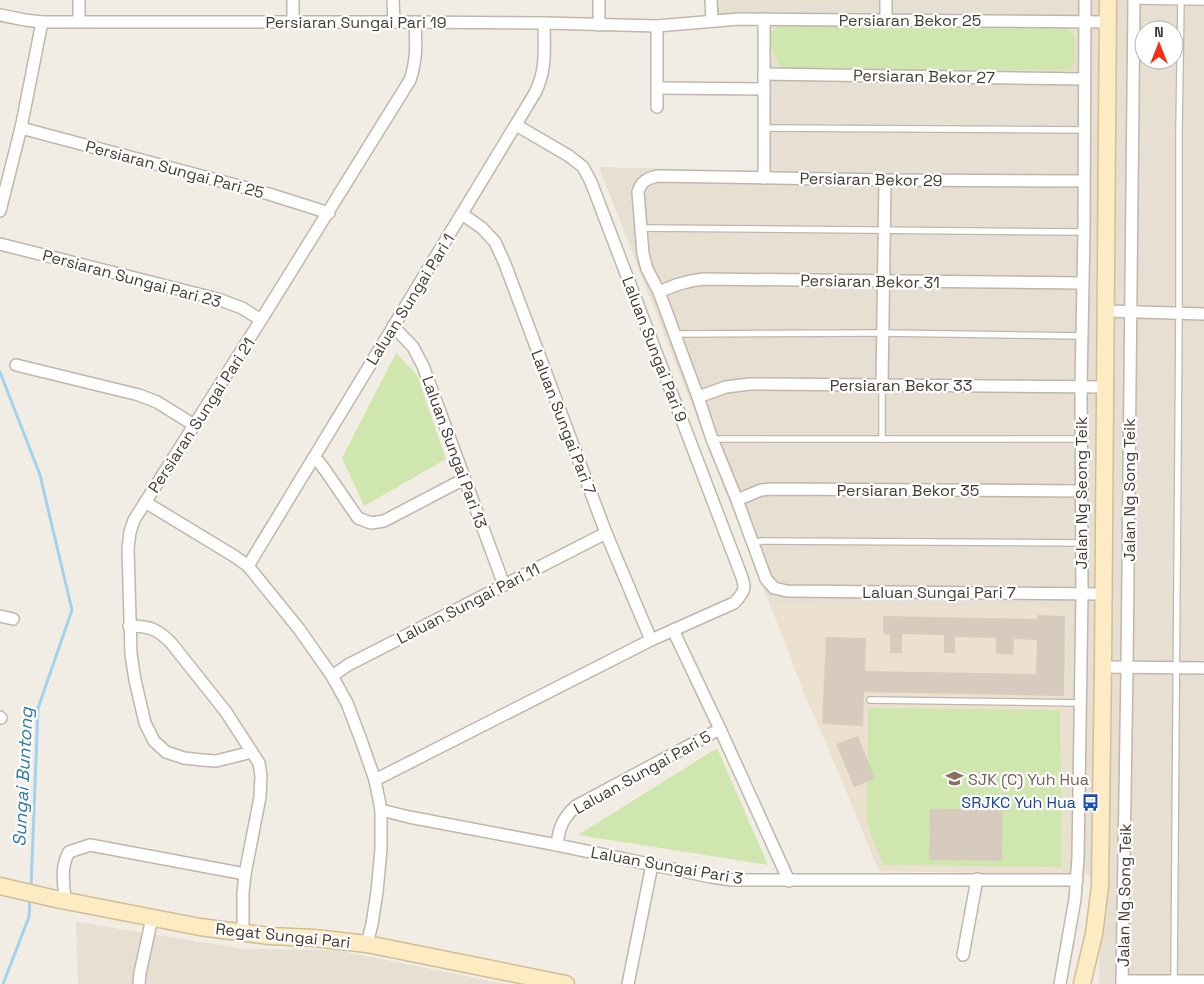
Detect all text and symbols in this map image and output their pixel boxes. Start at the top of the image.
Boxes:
street label: Persiaran Bekor 25 [839,10,981,31]
street label: Persiaran Sungai Pari 19 [265,12,447,33]
north arrow [1134,20,1184,70]
text: N [1154,23,1164,41]
street label: Persiaran Bekor 27 [853,65,995,88]
street label: Persiaran Sungai Pari 25 [83,136,266,203]
street label: Persiaran Bekor 29 [799,168,943,191]
street label: Laluan Sungai Pari 1 [361,230,459,369]
street label: Persiaran Sungai Pari 23 [40,245,223,312]
street label: Persiaran Bekor 31 [800,270,940,293]
street label: Laluan Sungai Pari 9 [617,273,692,425]
street label: Persiaran Sungai Pari 21 [143,334,260,497]
street label: Laluan Sungai Pari 7 [526,347,601,498]
street label: Laluan Sungai Pari 13 [417,373,492,531]
street label: Persiaran Bekor 33 [830,375,972,396]
street label: Jalan Ng Seong Teik [1071,416,1092,570]
street label: Jalan Ng Song Teik [1119,418,1140,562]
street label: Persiaran Bekor 35 [837,480,979,501]
street label: Laluan Sungai Pari 11 [393,558,543,649]
street label: Laluan Sungai Pari 7 [862,582,1016,603]
water label: Sungai Buntong [7,705,38,847]
street label: Laluan Sungai Pari 5 [570,726,715,819]
school or university icon: SJK (C) Yuh Hua [944,769,964,789]
place label: SJK (C) Yuh Hua [968,769,1089,790]
place label: SRJKC Yuh Hua [961,792,1076,813]
bus stop icon: SRJKC Yuh Hua [1080,792,1100,812]
street label: Jalan Ng Song Teik [1113,823,1136,967]
street label: Laluan Sungai Pari 3 [589,842,745,889]
street label: Regat Sungai Pari [214,918,351,953]

